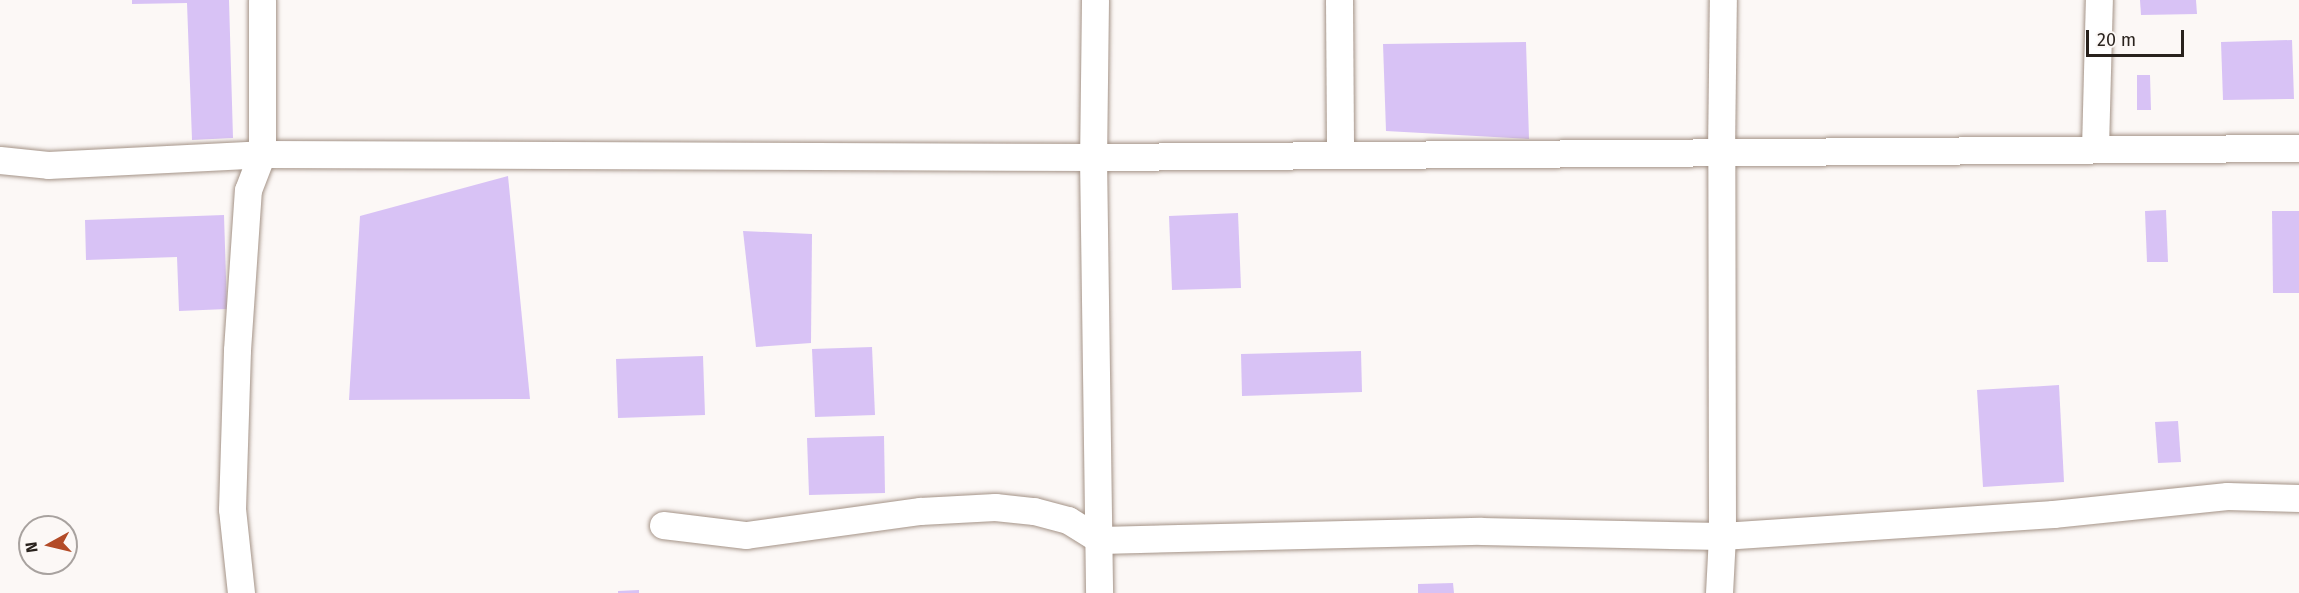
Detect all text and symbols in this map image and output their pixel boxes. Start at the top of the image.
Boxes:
scale bar [2089,18,2186,56]
text: 20 m [2097,29,2136,51]
north arrow [18,515,78,575]
text: N [22,541,42,554]

